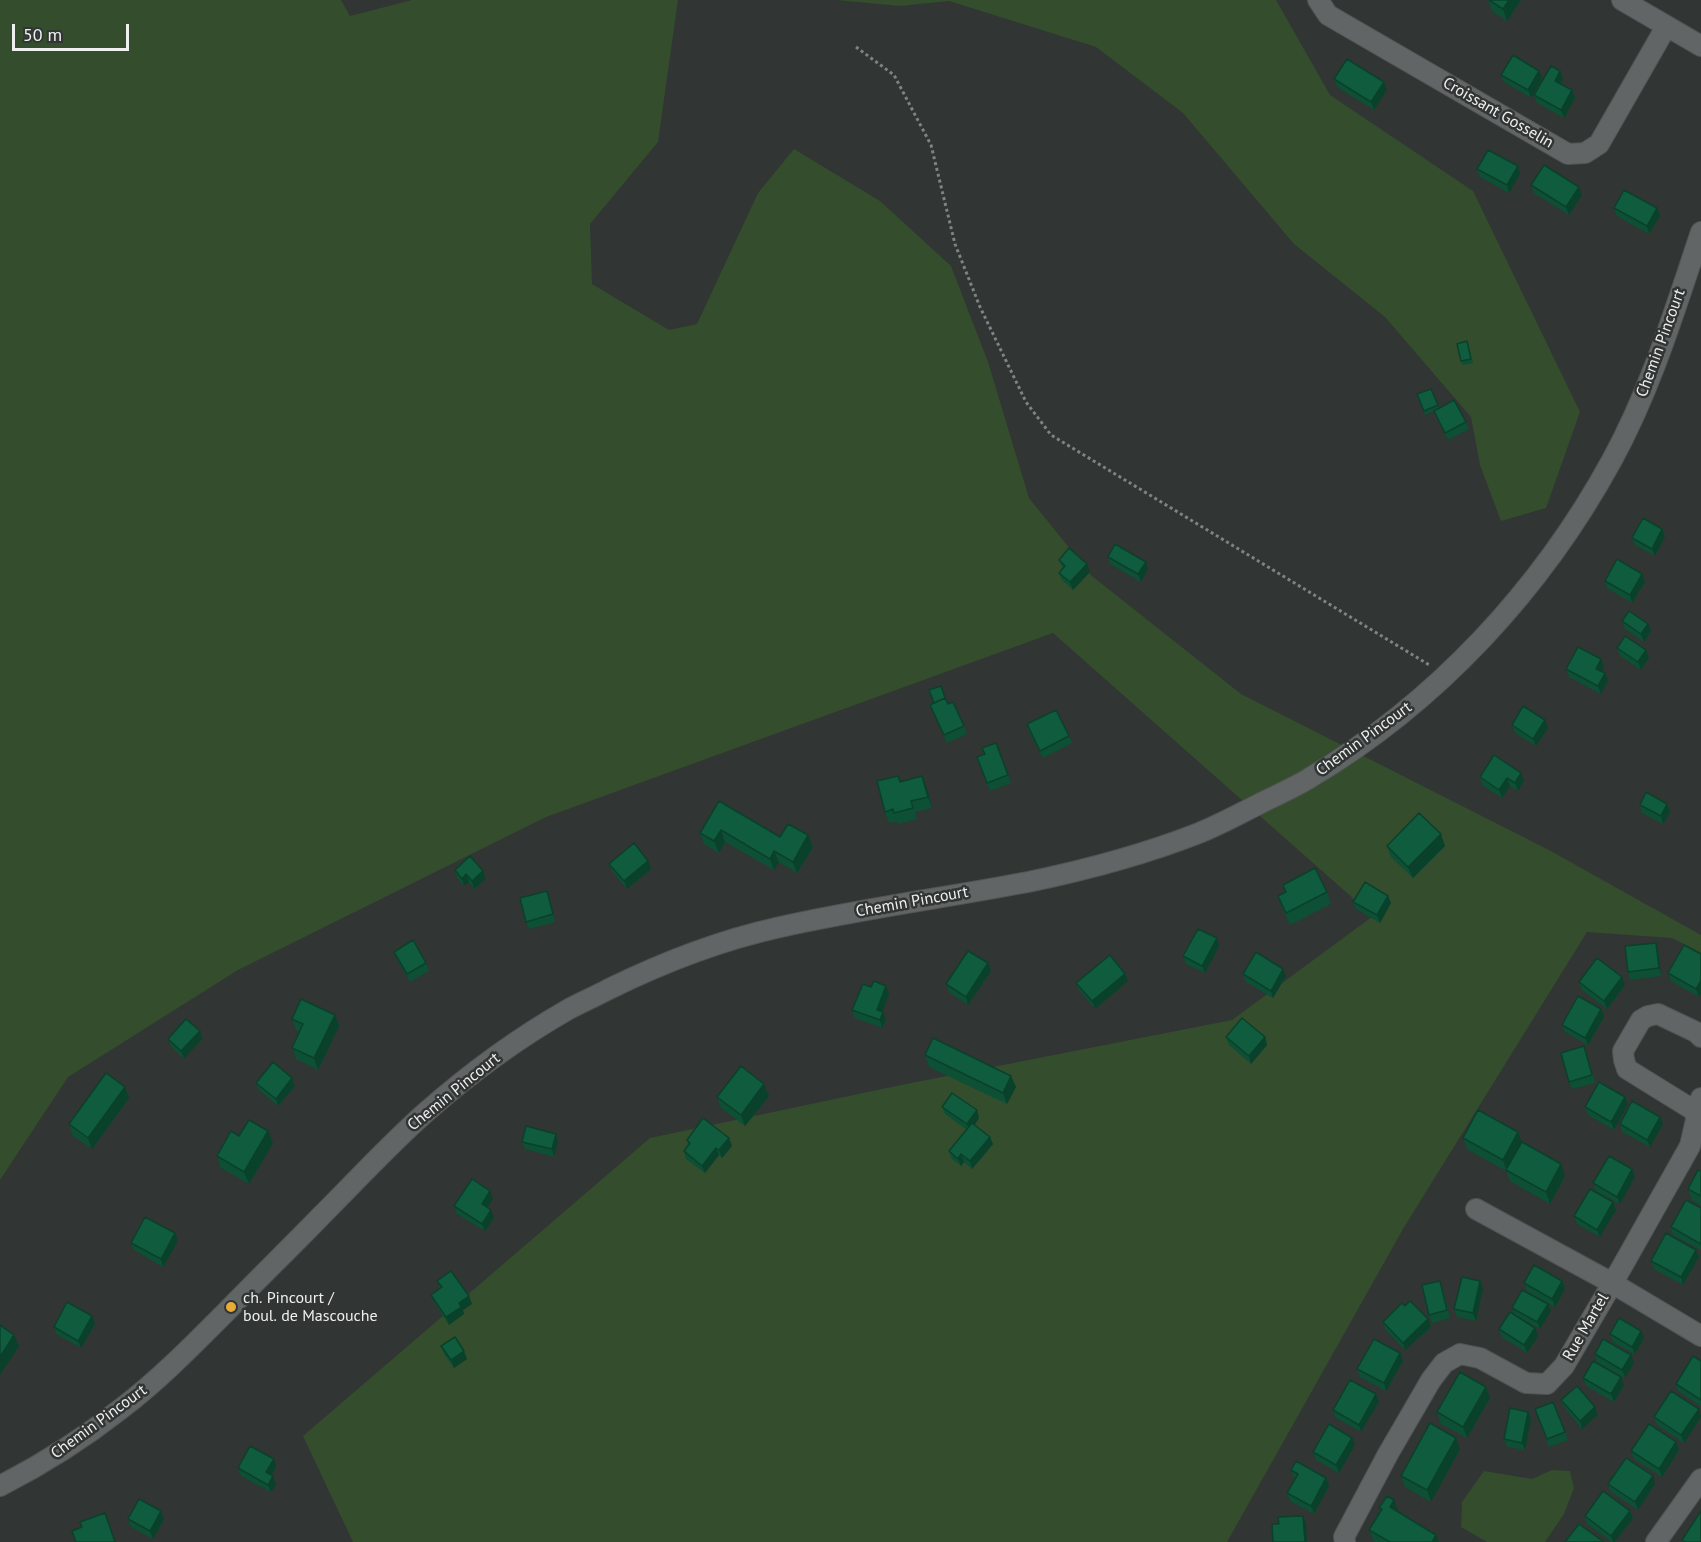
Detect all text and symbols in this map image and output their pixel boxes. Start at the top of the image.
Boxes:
scale bar [15,12,132,50]
text: 50 m [23,23,62,46]
street label: Croissant Gosselin [1439,74,1557,152]
street label: Chemin Pincourt [1633,286,1689,400]
street label: Chemin Pincourt [1312,698,1416,780]
street label: Chemin Pincourt [854,883,970,921]
street label: Chemin Pincourt [404,1049,504,1135]
place label: ch. Pincourt / boul. de Mascouche [243,1288,378,1326]
street label: Rue Martel [1559,1290,1613,1364]
marker: ch. Pincourt / boul. de Mascouche [224,1300,238,1314]
street label: Chemin Pincourt [47,1381,151,1463]

